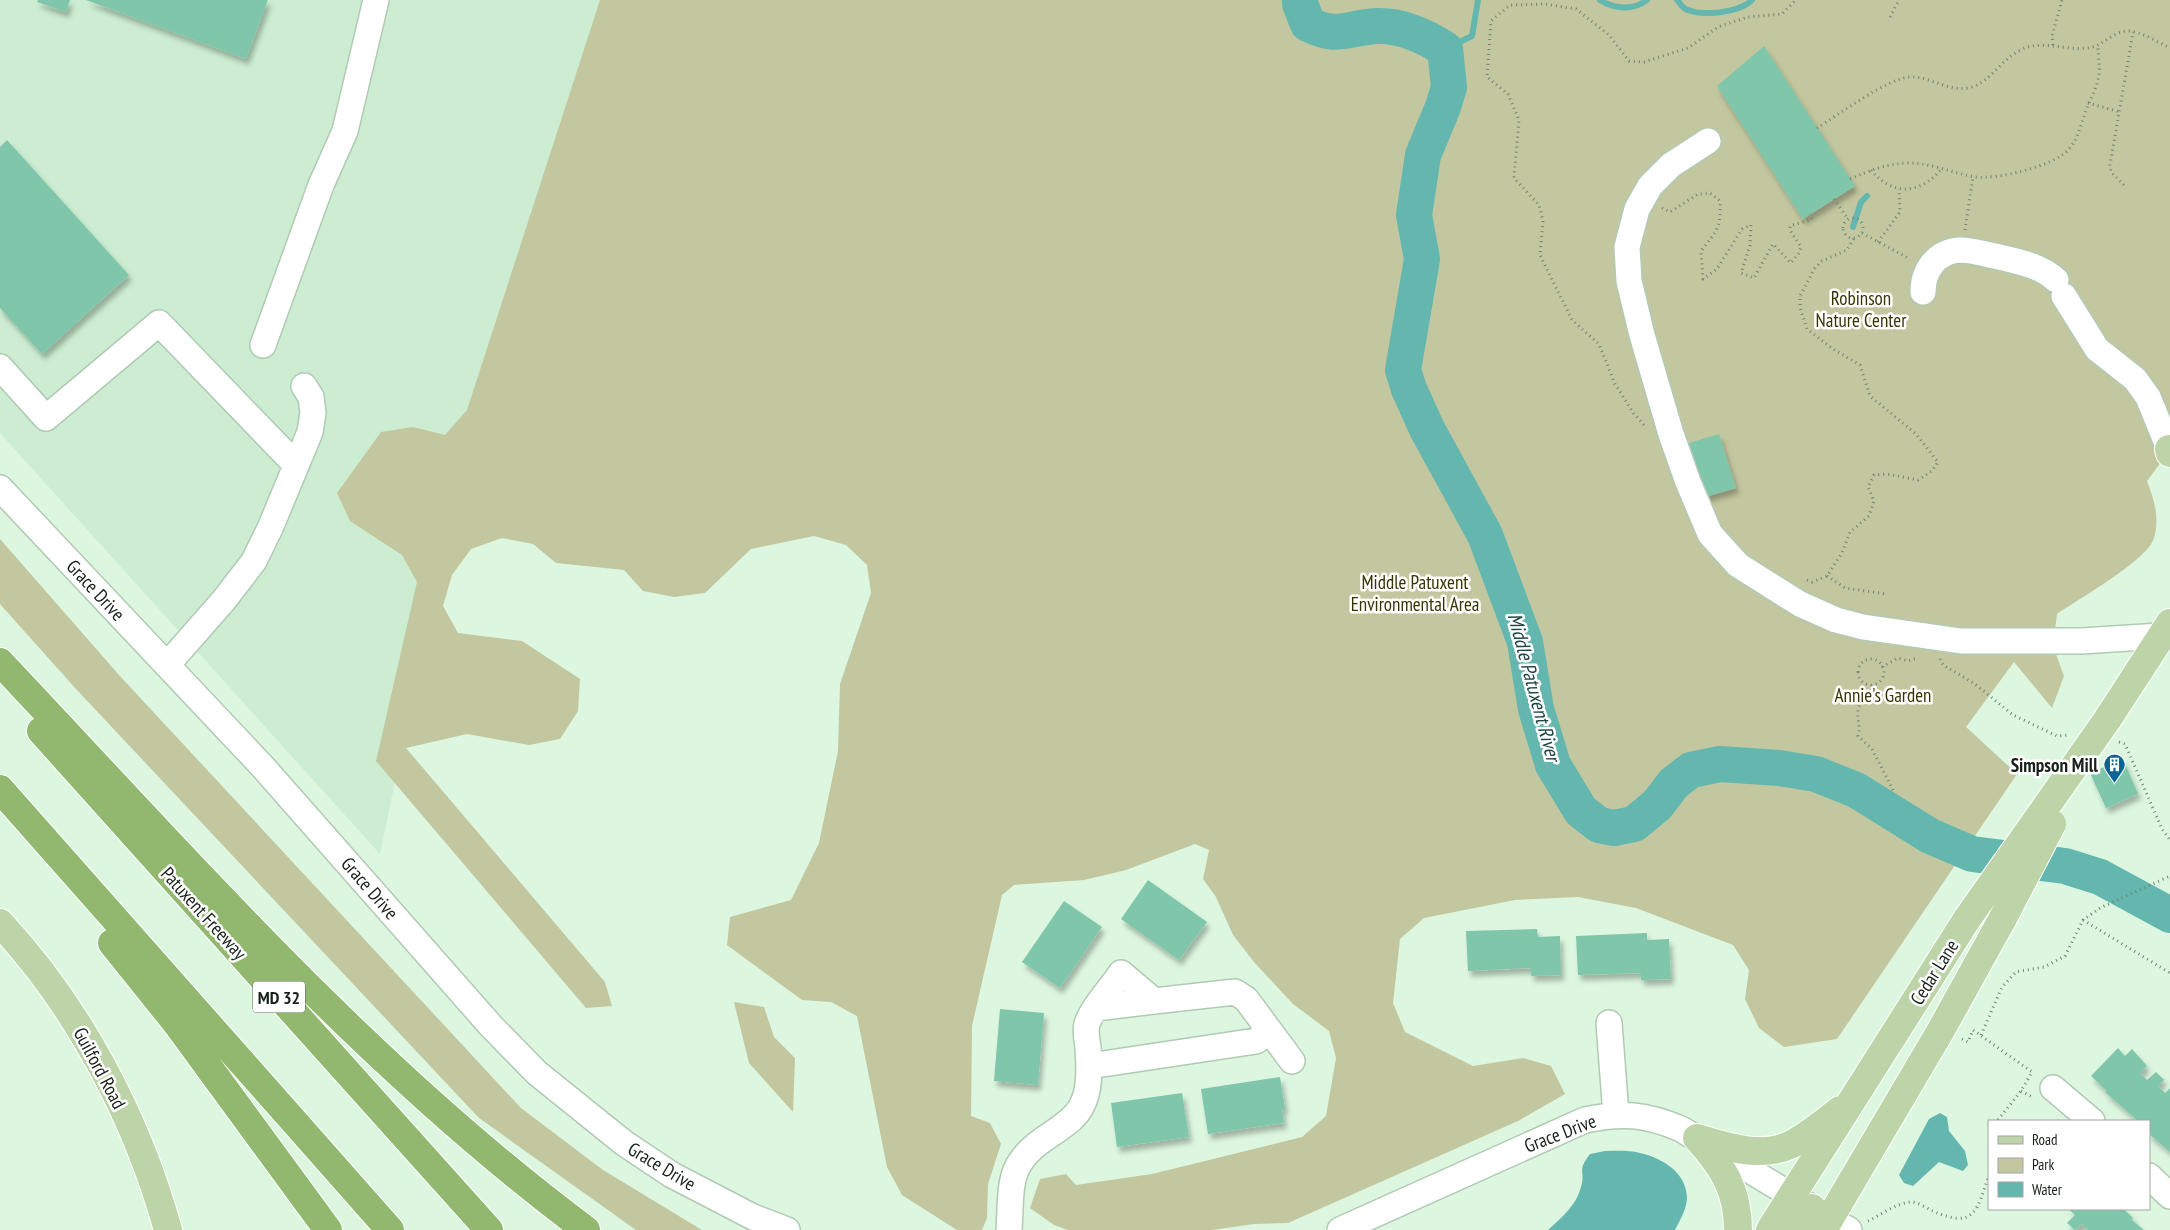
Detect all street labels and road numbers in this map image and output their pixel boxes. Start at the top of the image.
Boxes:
street label: Grace Drive [62,554,130,626]
street label: Grace Drive [336,852,404,924]
street label: Patuxent Freeway [156,862,252,965]
street label: Cedar Lane [1905,935,1963,1009]
road number: MD 32 [253,982,305,1012]
street label: Guilford Road [69,1023,131,1113]
street label: Grace Drive [1521,1108,1599,1158]
street label: Grace Drive [624,1136,700,1196]

